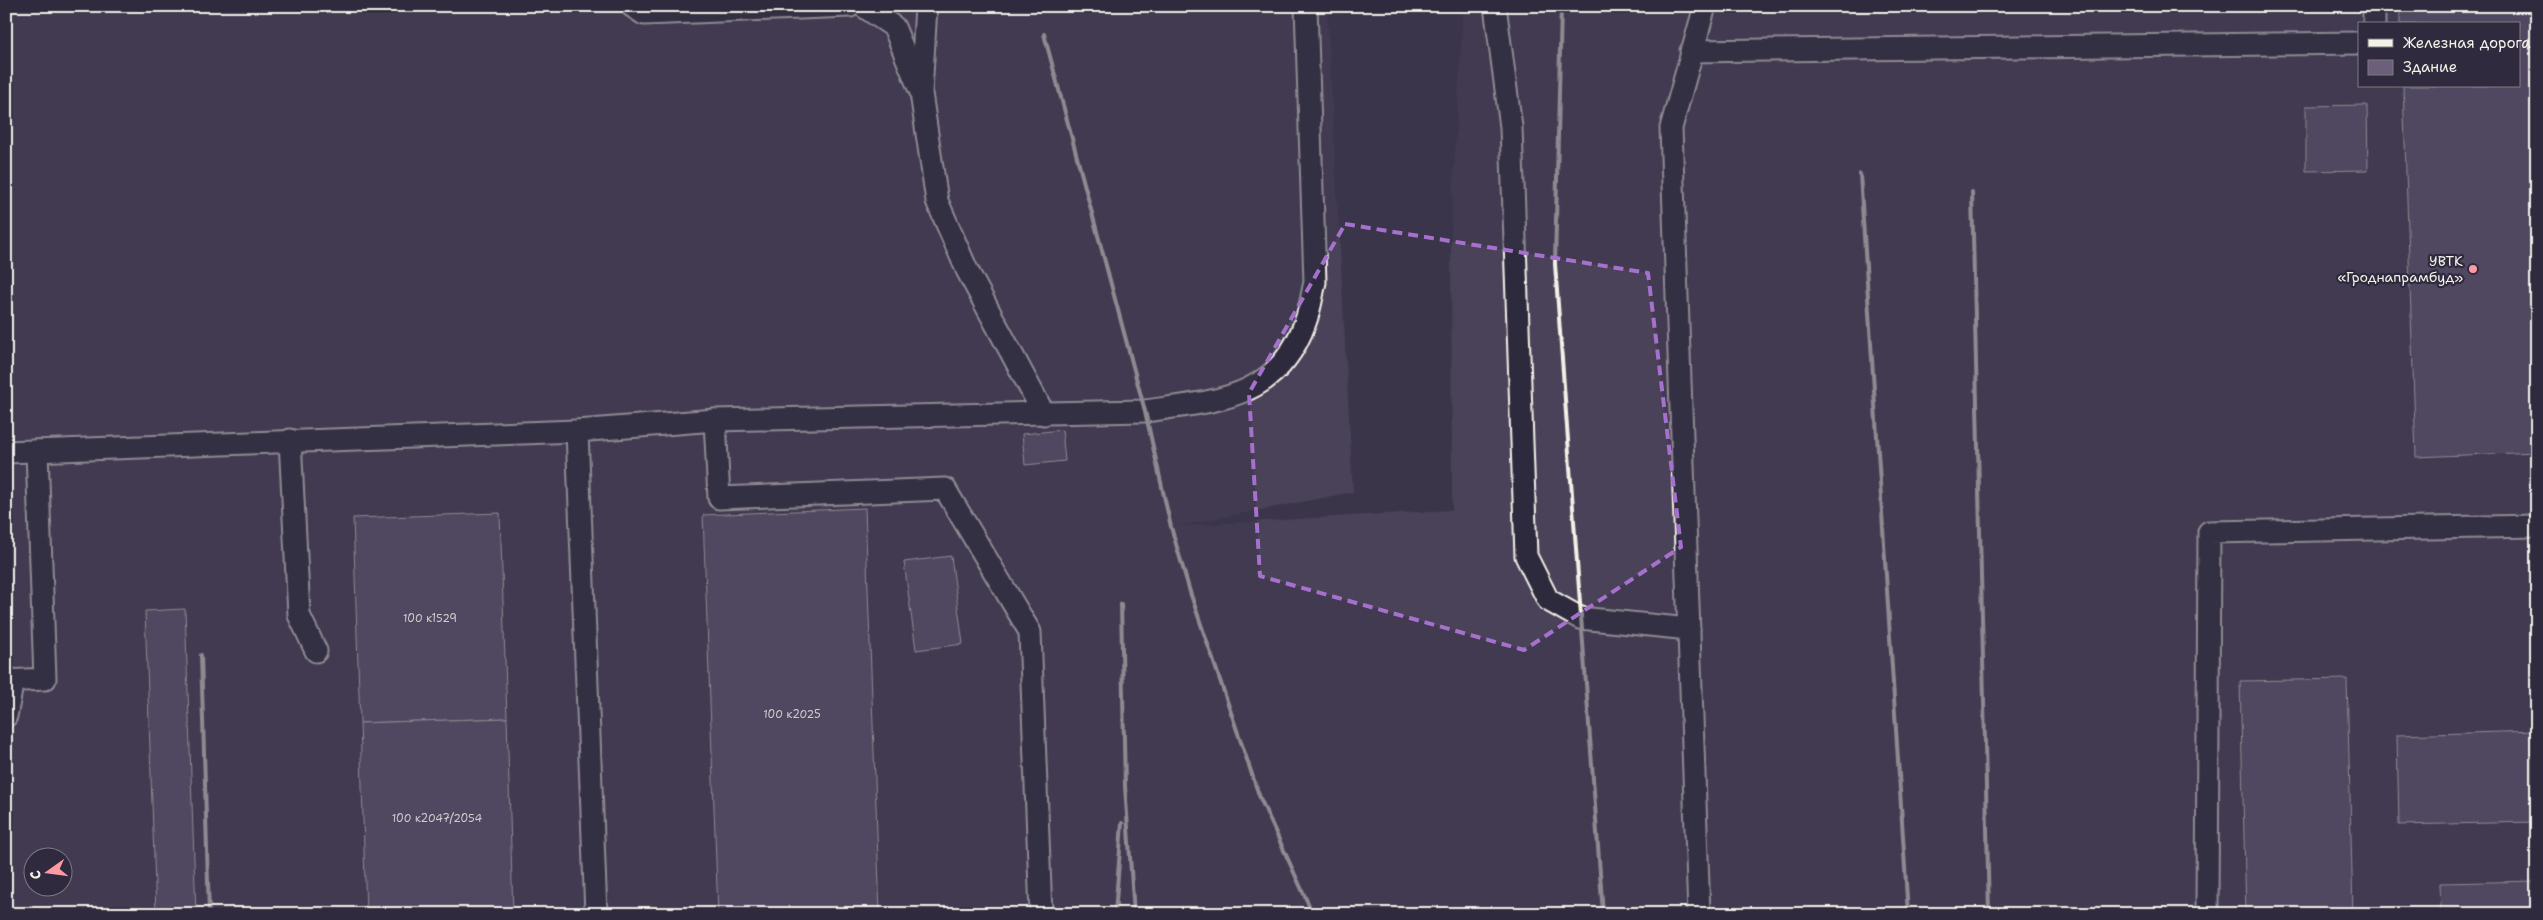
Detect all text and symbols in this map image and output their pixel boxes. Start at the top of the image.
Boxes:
legend [2358,22,2520,88]
text: Железная дорога [2403,33,2531,53]
text: Здание [2403,57,2457,77]
place label: УВТК «Гроднапрамбуд» [2337,252,2463,286]
marker: УВТК «Гроднапрамбуд» [2467,263,2479,275]
house number: 100 к1529 [403,611,457,626]
house number: 100 к2025 [763,707,821,722]
house number: 100 к2047/2054 [392,811,483,826]
north arrow [22,848,72,898]
text: С [26,869,45,881]

